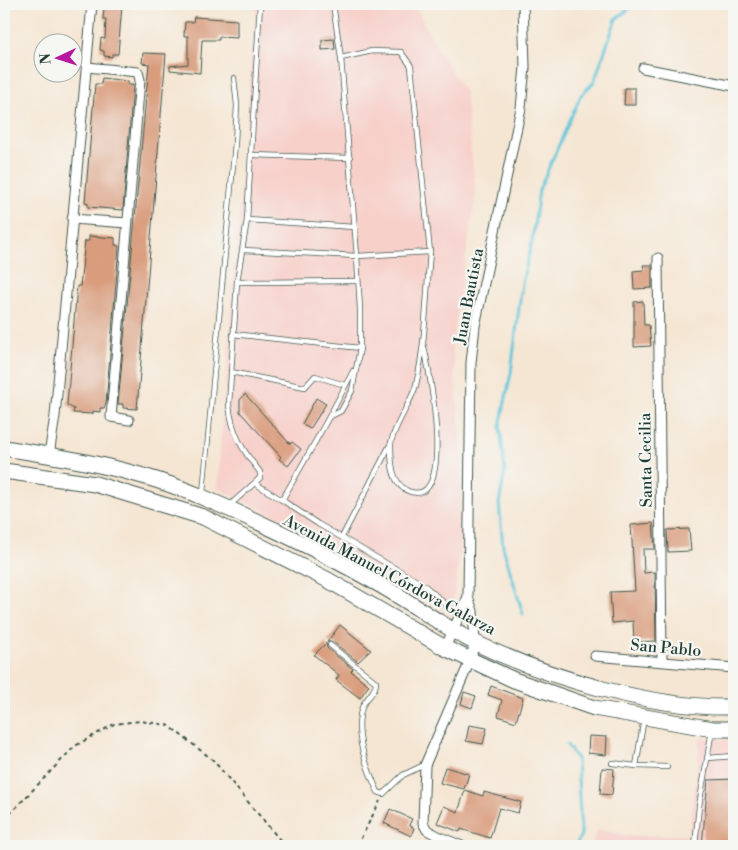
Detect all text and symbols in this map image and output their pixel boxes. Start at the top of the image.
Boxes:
north arrow [32,32,82,82]
text: N [37,53,55,65]
street label: Juan Bautista [450,246,488,347]
street label: Santa Cecilia [635,412,657,507]
street label: Avenida Manuel Córdova Galarza [279,510,500,640]
street label: San Pablo [630,635,702,661]

